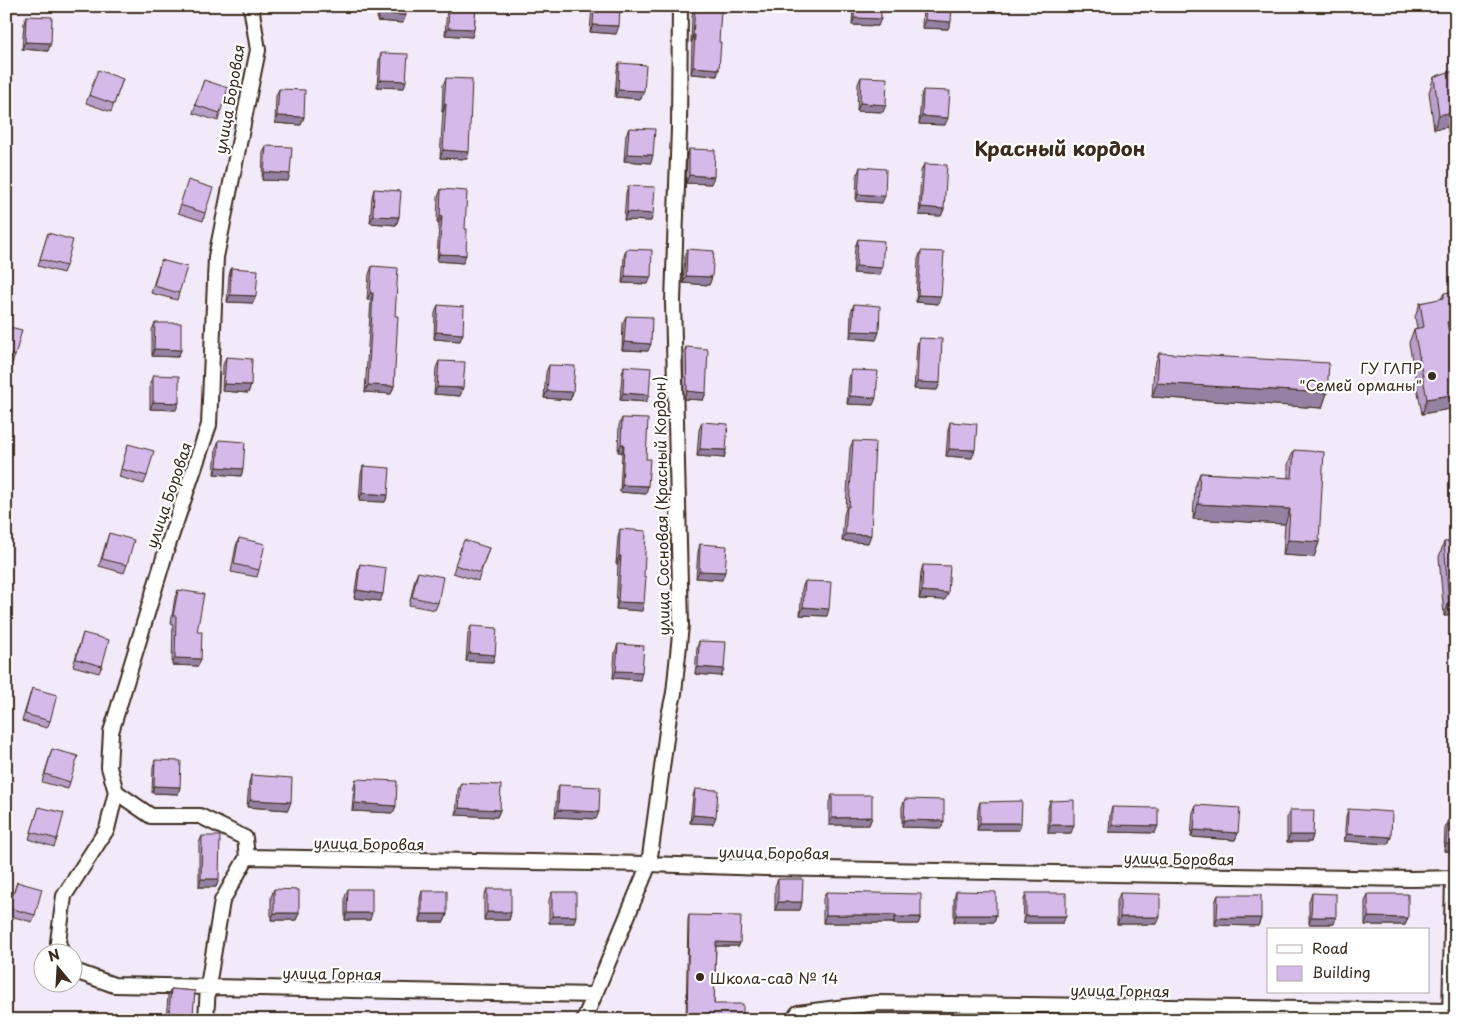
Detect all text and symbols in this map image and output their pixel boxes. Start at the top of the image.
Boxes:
street label: улица Боровая [208,42,250,156]
district label: Красный кордон [974,133,1146,163]
place label: ГУ ГЛПР "Семей орманы" [1299,356,1422,396]
marker: ГУ ГЛПР "Семей орманы" [1426,370,1438,382]
street label: улица Сосновая (Красный Кордон) [647,376,675,636]
street label: улица Боровая [139,439,197,551]
street label: улица Боровая [313,831,425,855]
street label: улица Боровая [718,840,830,864]
street label: улица Боровая [1123,846,1235,870]
legend [1267,928,1430,994]
text: Road [1312,936,1348,959]
text: N [45,943,62,967]
north arrow [32,944,82,994]
text: Building [1312,960,1371,983]
street label: улица Горная [282,961,382,985]
place label: Школа-сад № 14 [710,966,838,989]
marker: Школа-сад № 14 [694,971,706,983]
street label: улица Горная [1070,978,1170,1002]

